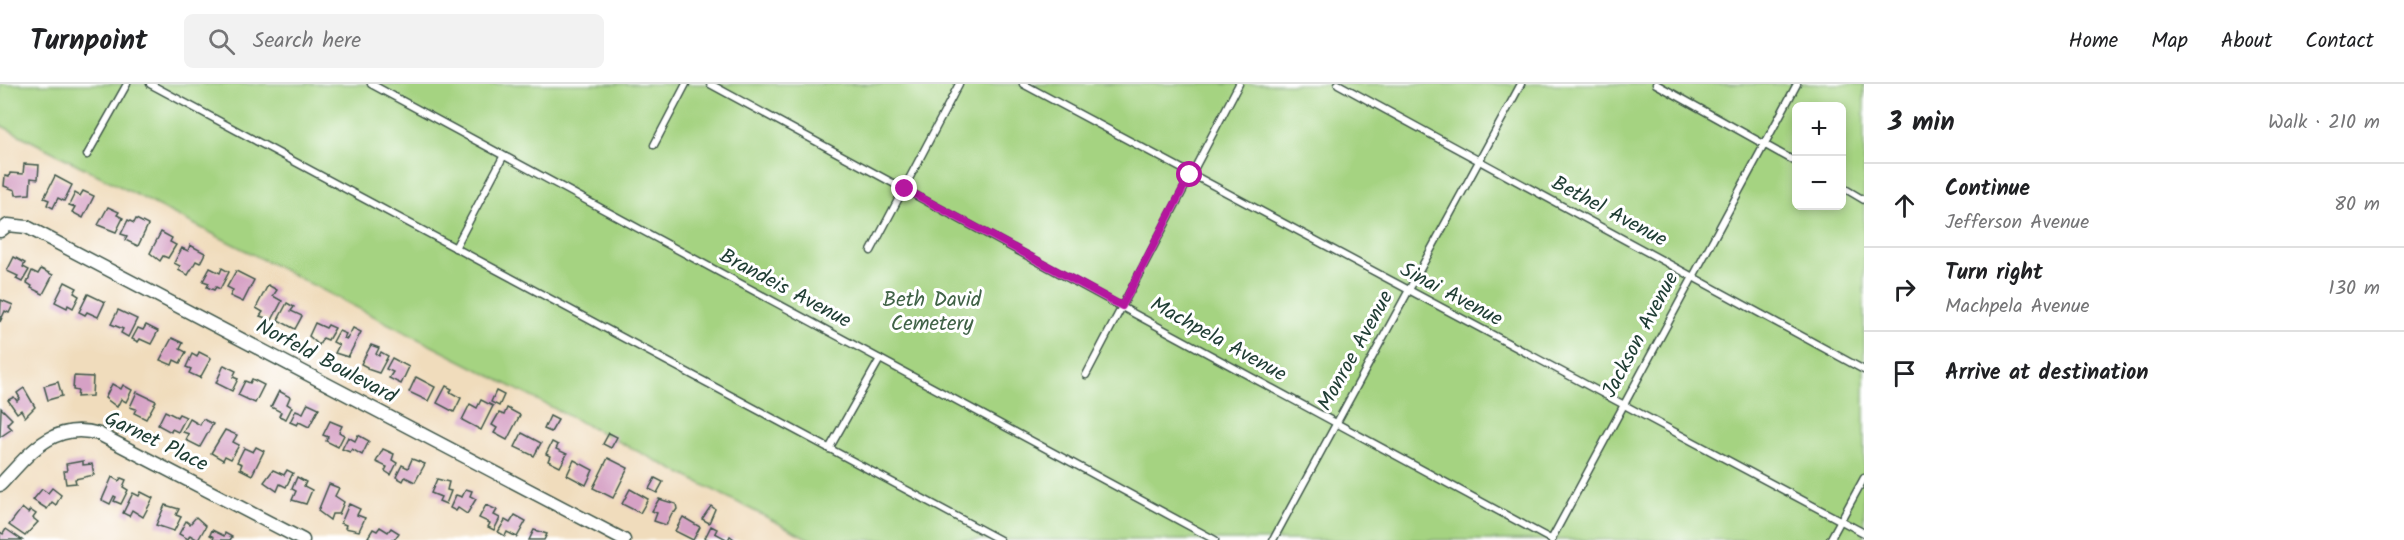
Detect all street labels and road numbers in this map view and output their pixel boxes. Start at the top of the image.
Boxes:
street label: Bethel Avenue [1545,168,1673,257]
street label: Brandeis Avenue [713,240,857,338]
street label: Sinai Avenue [1394,254,1509,336]
street label: Jackson Avenue [1594,266,1688,404]
street label: Monroe Avenue [1309,284,1403,417]
street label: Machpela Avenue [1144,289,1293,391]
street label: Norfeld Boulevard [249,311,403,413]
street label: Garnet Place [98,403,214,482]

